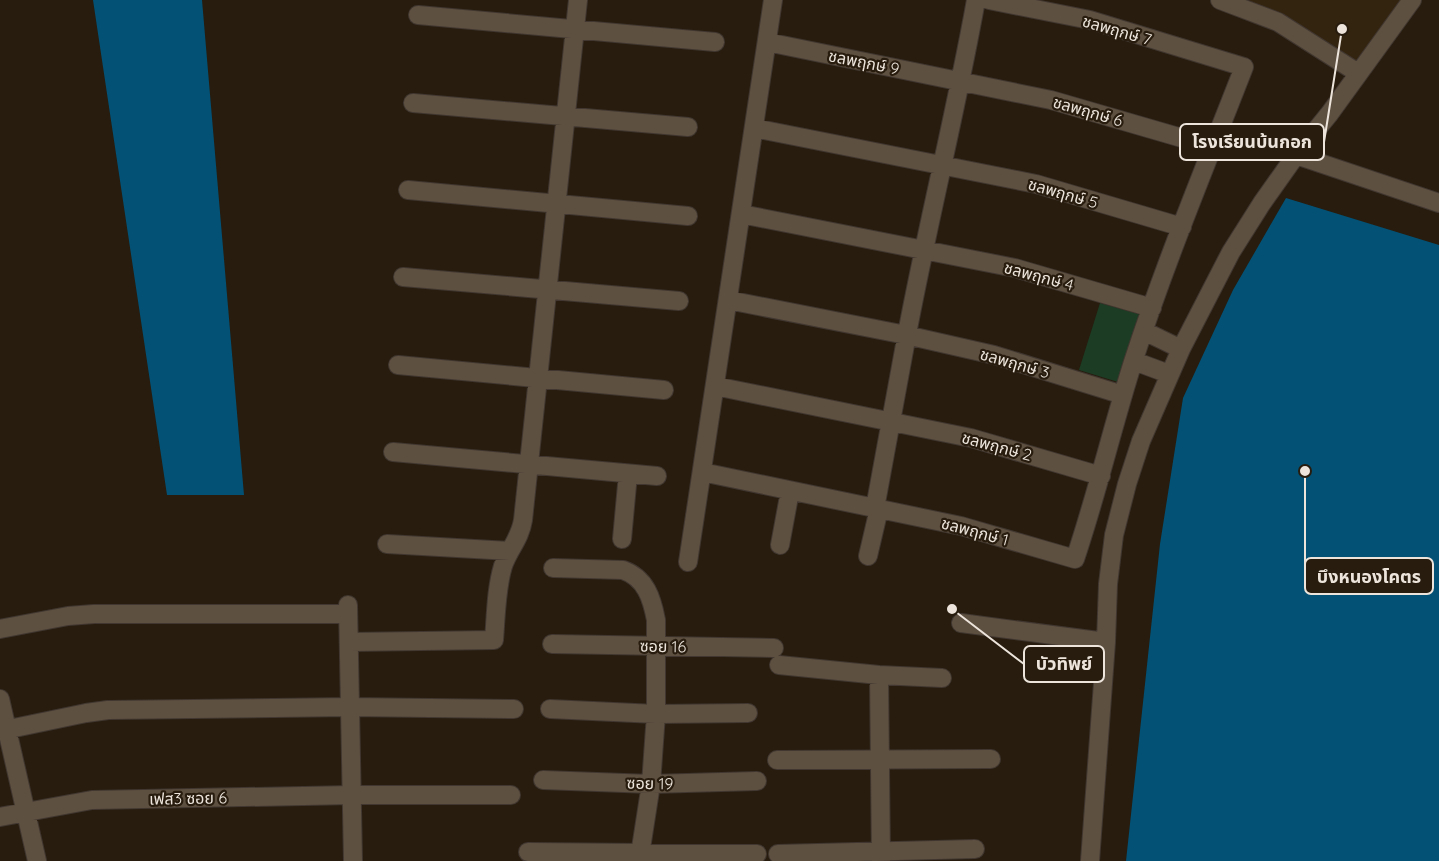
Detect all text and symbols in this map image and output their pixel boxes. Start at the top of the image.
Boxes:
street label: ชลพฤกษ์ 7 [1080,11,1154,49]
street label: ชลพฤกษ์ 9 [827,45,901,79]
street label: ชลพฤกษ์ 6 [1051,92,1125,131]
callout: โรงเรียนบ้นกอก [1180,124,1324,160]
text: โรงเรียนบ้นกอก [1192,130,1312,153]
street label: ชลพฤกษ์ 5 [1026,174,1100,212]
street label: ชลพฤกษ์ 4 [1002,257,1076,295]
street label: ชลพฤกษ์ 3 [978,344,1052,382]
street label: ชลพฤกษ์ 2 [960,427,1034,465]
street label: ชลพฤกษ์ 1 [939,512,1011,550]
callout: บึงหนองโคตร [1305,558,1433,594]
text: บึงหนองโคตร [1317,565,1421,588]
street label: ซอย 16 [640,636,687,656]
callout: บัวทิพย์ [1024,646,1104,682]
text: บัวทิพย์ [1036,652,1092,675]
street label: ซอย 19 [626,773,674,793]
street label: เฟส3 ซอย 6 [149,787,227,809]

